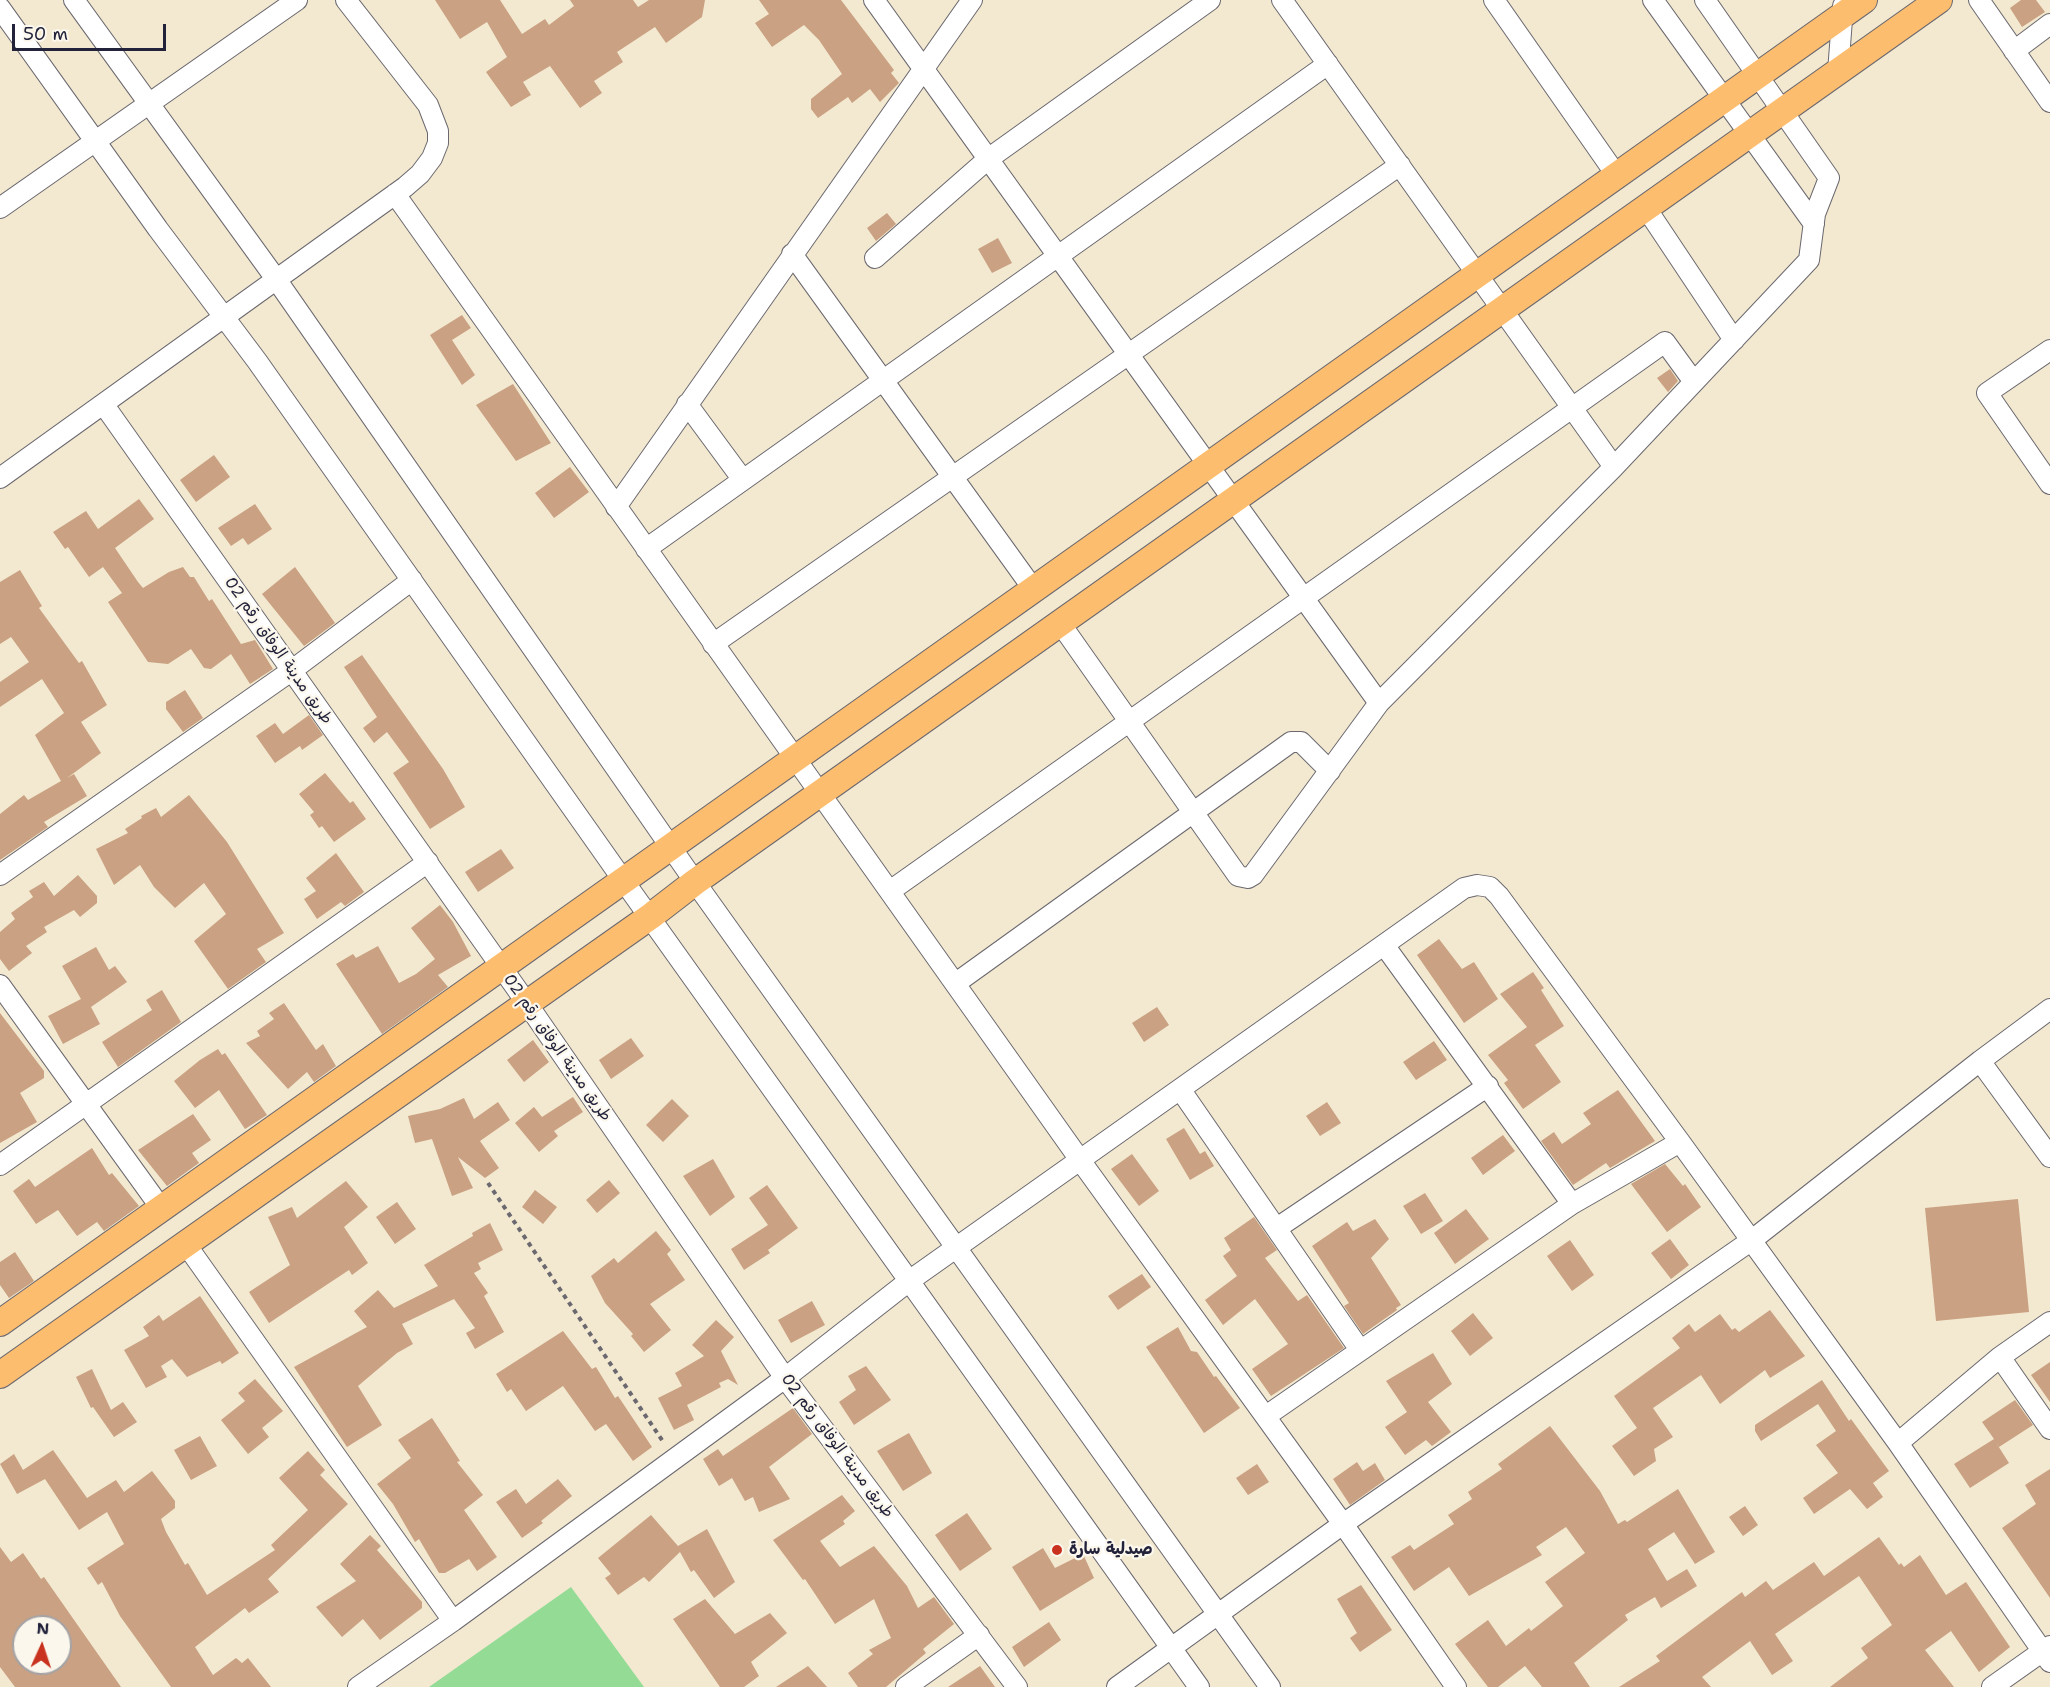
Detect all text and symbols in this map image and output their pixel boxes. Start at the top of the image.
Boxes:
scale bar [15,12,170,50]
text: 50 m [23,22,68,46]
street label: طريق مدينة الوفاق رقم 02 [220,574,336,728]
street label: طريق مدينة الوفاق رقم 02 [499,971,615,1125]
street label: طريق مدينة الوفاق رقم 02 [777,1370,897,1522]
place label: صيدلية سارة [1069,1540,1153,1560]
marker: صيدلية سارة [1050,1543,1064,1557]
north arrow [12,1615,72,1675]
text: N [36,1618,50,1639]

